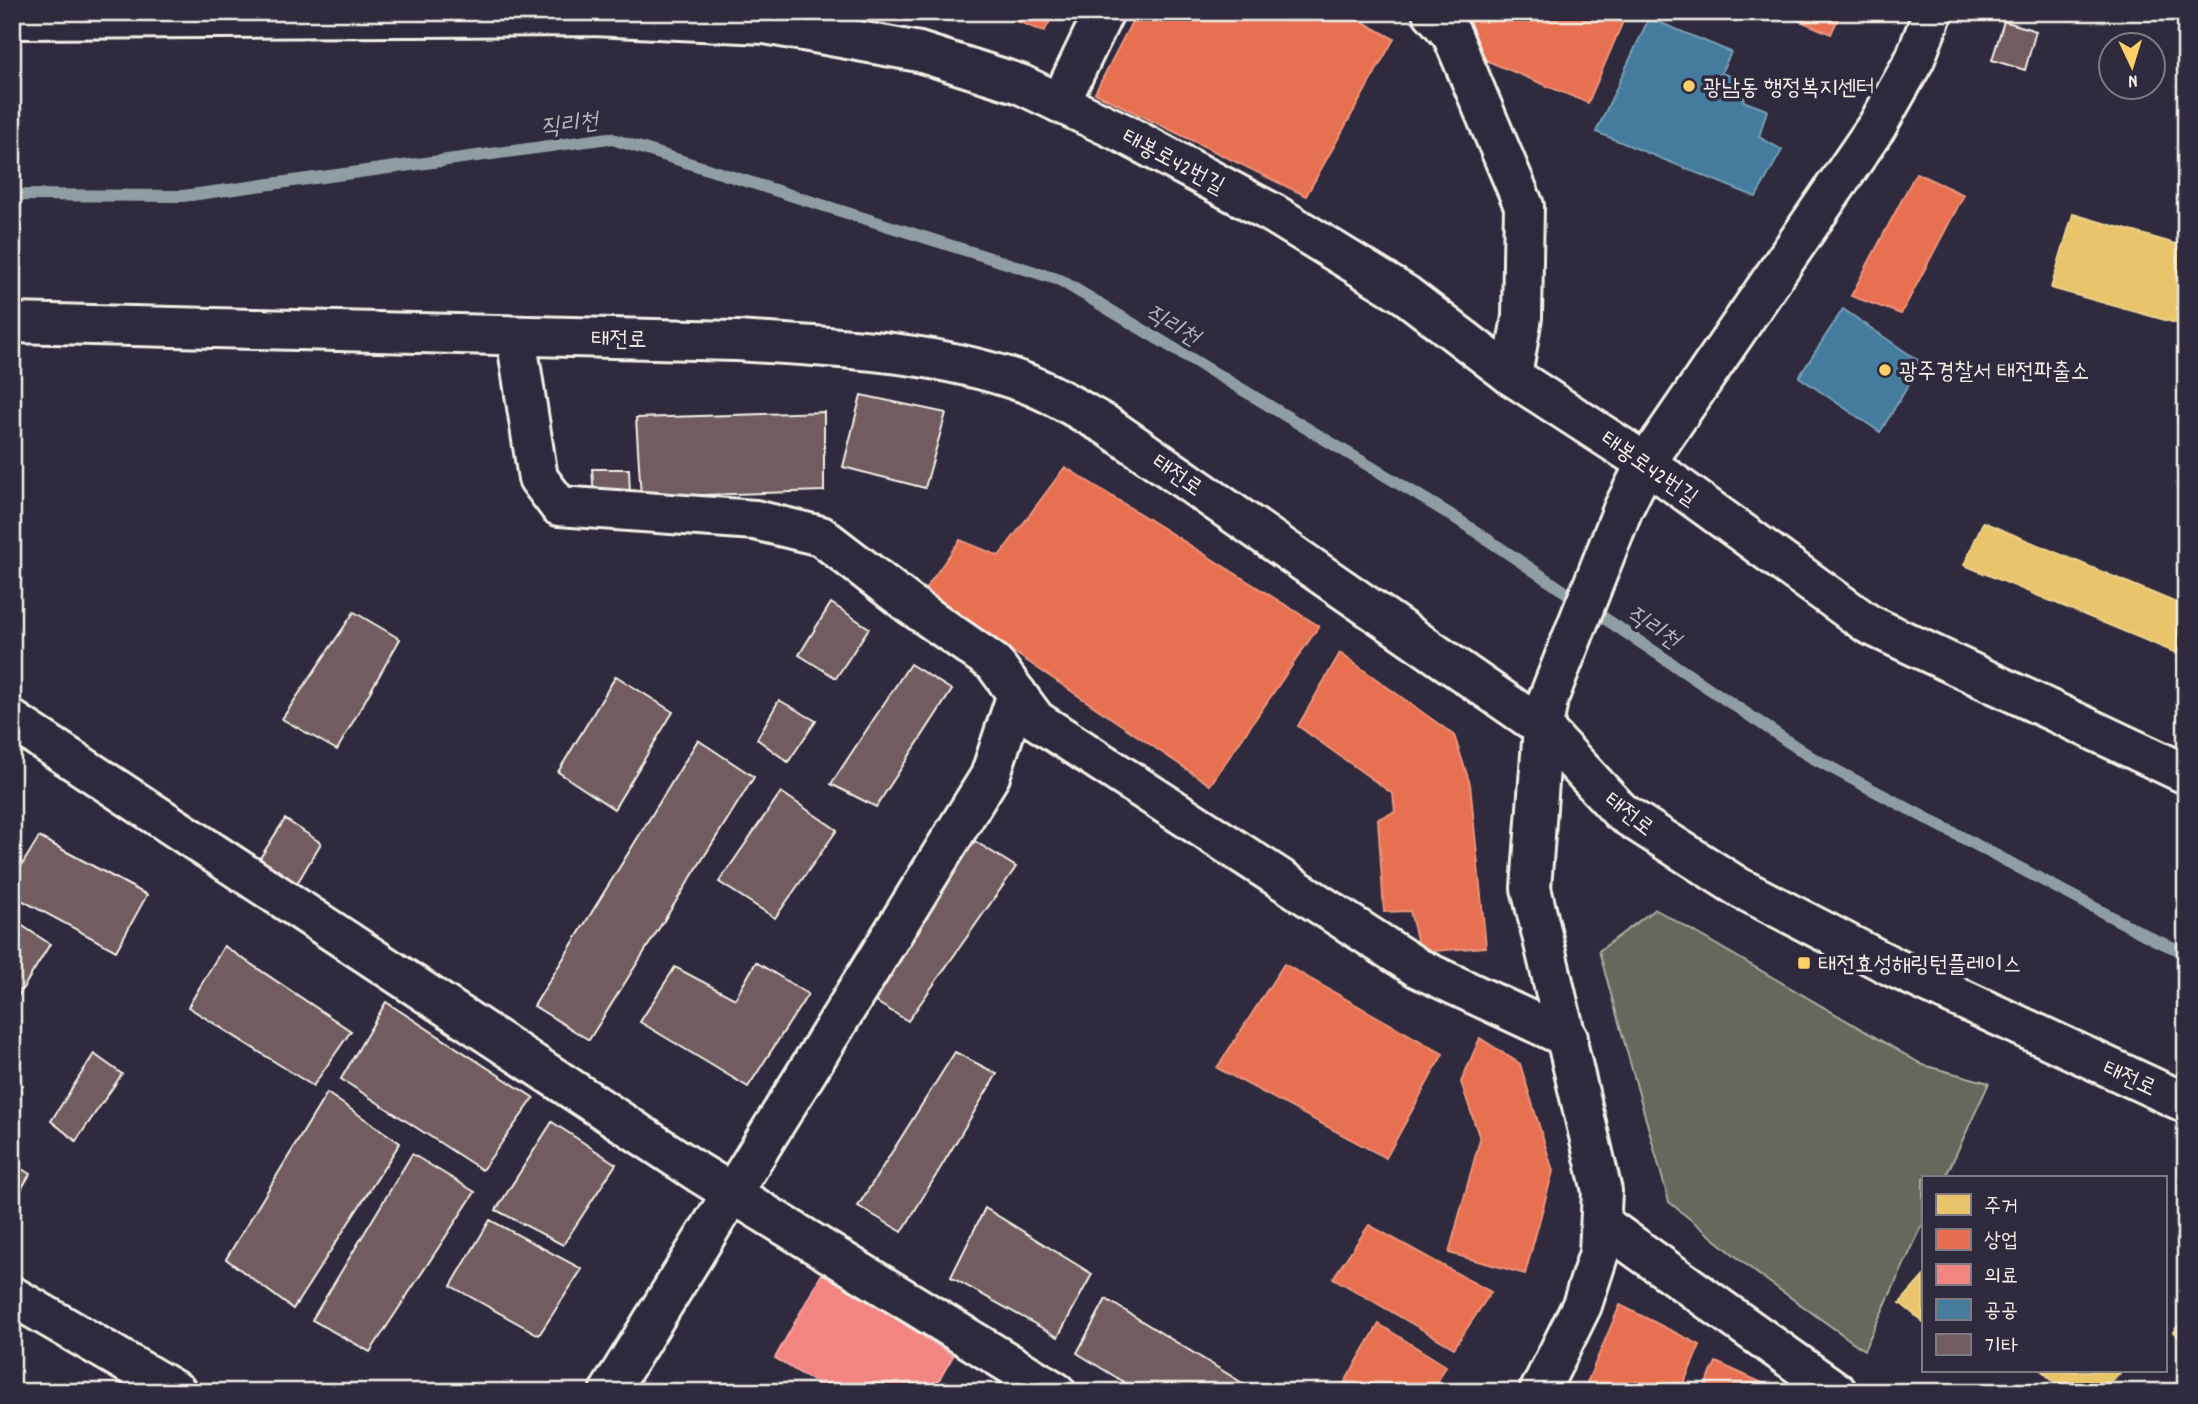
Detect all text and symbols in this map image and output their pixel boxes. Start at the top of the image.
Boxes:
north arrow [2096,32,2166,102]
text: N [2127,66,2139,93]
place label: 광남동 행정복지센터 [1703,73,1875,106]
marker: 광남동 행정복지센터 [1681,78,1697,94]
water label: 직리천 [539,105,603,146]
street label: 태봉로42번길 [1115,122,1230,204]
water label: 직리천 [1138,297,1207,357]
street label: 태전로 [591,325,647,358]
place label: 광주경찰서 태전파출소 [1899,357,2089,390]
marker: 광주경찰서 태전파출소 [1877,362,1893,378]
street label: 태봉로42번길 [1593,424,1703,516]
street label: 태전로 [1144,447,1208,506]
water label: 직리천 [1619,598,1688,660]
street label: 태전로 [1596,786,1660,846]
place label: 태전효성해링턴플레이스 [1818,950,2022,983]
marker: 태전효성해링턴플레이스 [1796,955,1812,971]
street label: 태전로 [2097,1054,2161,1107]
legend [1922,1176,2166,1372]
text: 주거 [1984,1193,2018,1223]
text: 상업 [1984,1227,2018,1257]
text: 의료 [1984,1263,2018,1293]
text: 공공 [1984,1297,2018,1327]
text: 기타 [1984,1333,2018,1363]

